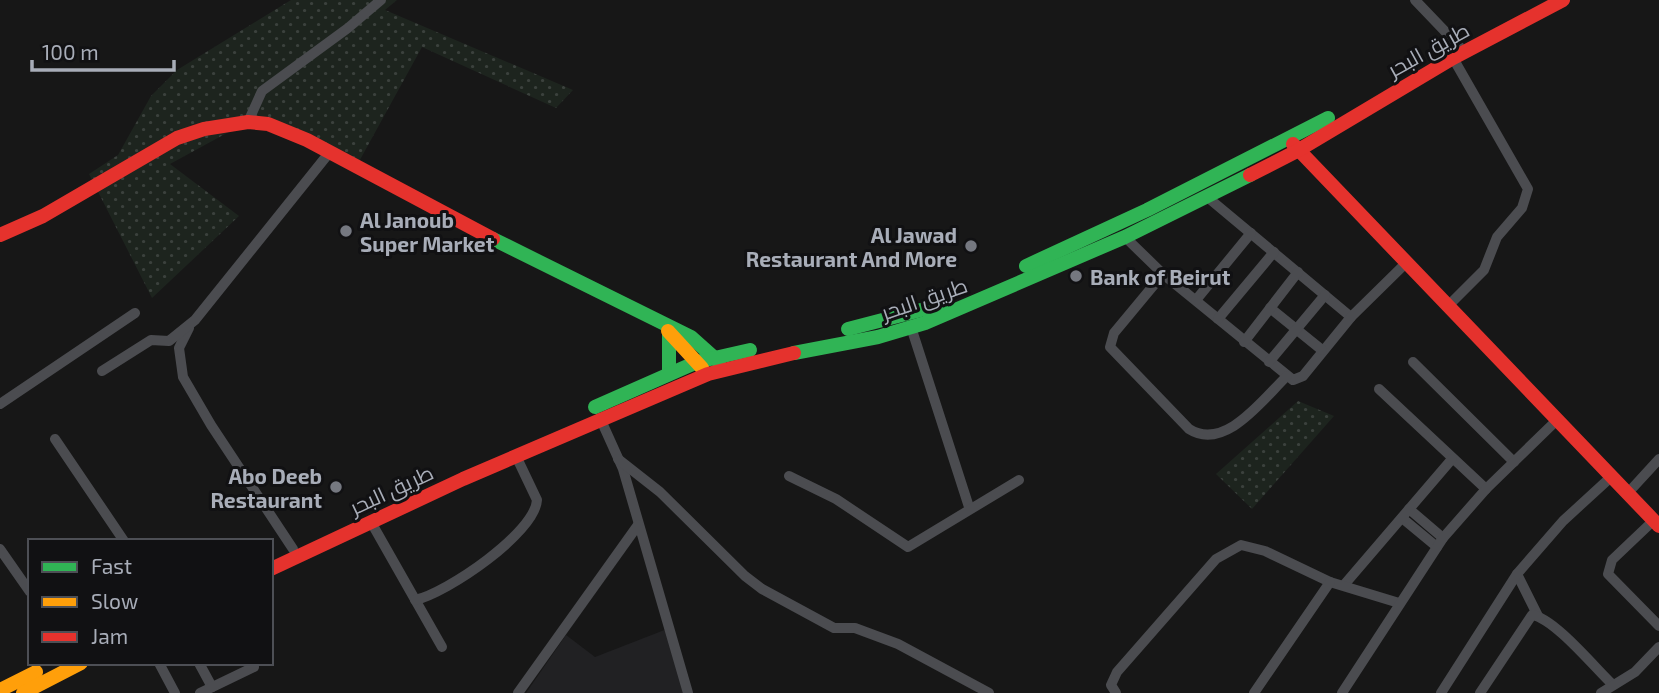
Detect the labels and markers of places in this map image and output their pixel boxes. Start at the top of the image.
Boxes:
place label: Al Janoub Super Market [360,207,495,256]
place label: Al Jawad Restaurant And More [746,222,957,271]
marker: Al Janoub Super Market [338,223,354,239]
marker: Al Jawad Restaurant And More [963,238,979,254]
place label: Bank of Beirut [1090,264,1231,289]
marker: Bank of Beirut [1068,268,1084,284]
place label: Abo Deeb Restaurant [210,463,322,512]
marker: Abo Deeb Restaurant [328,479,344,495]

